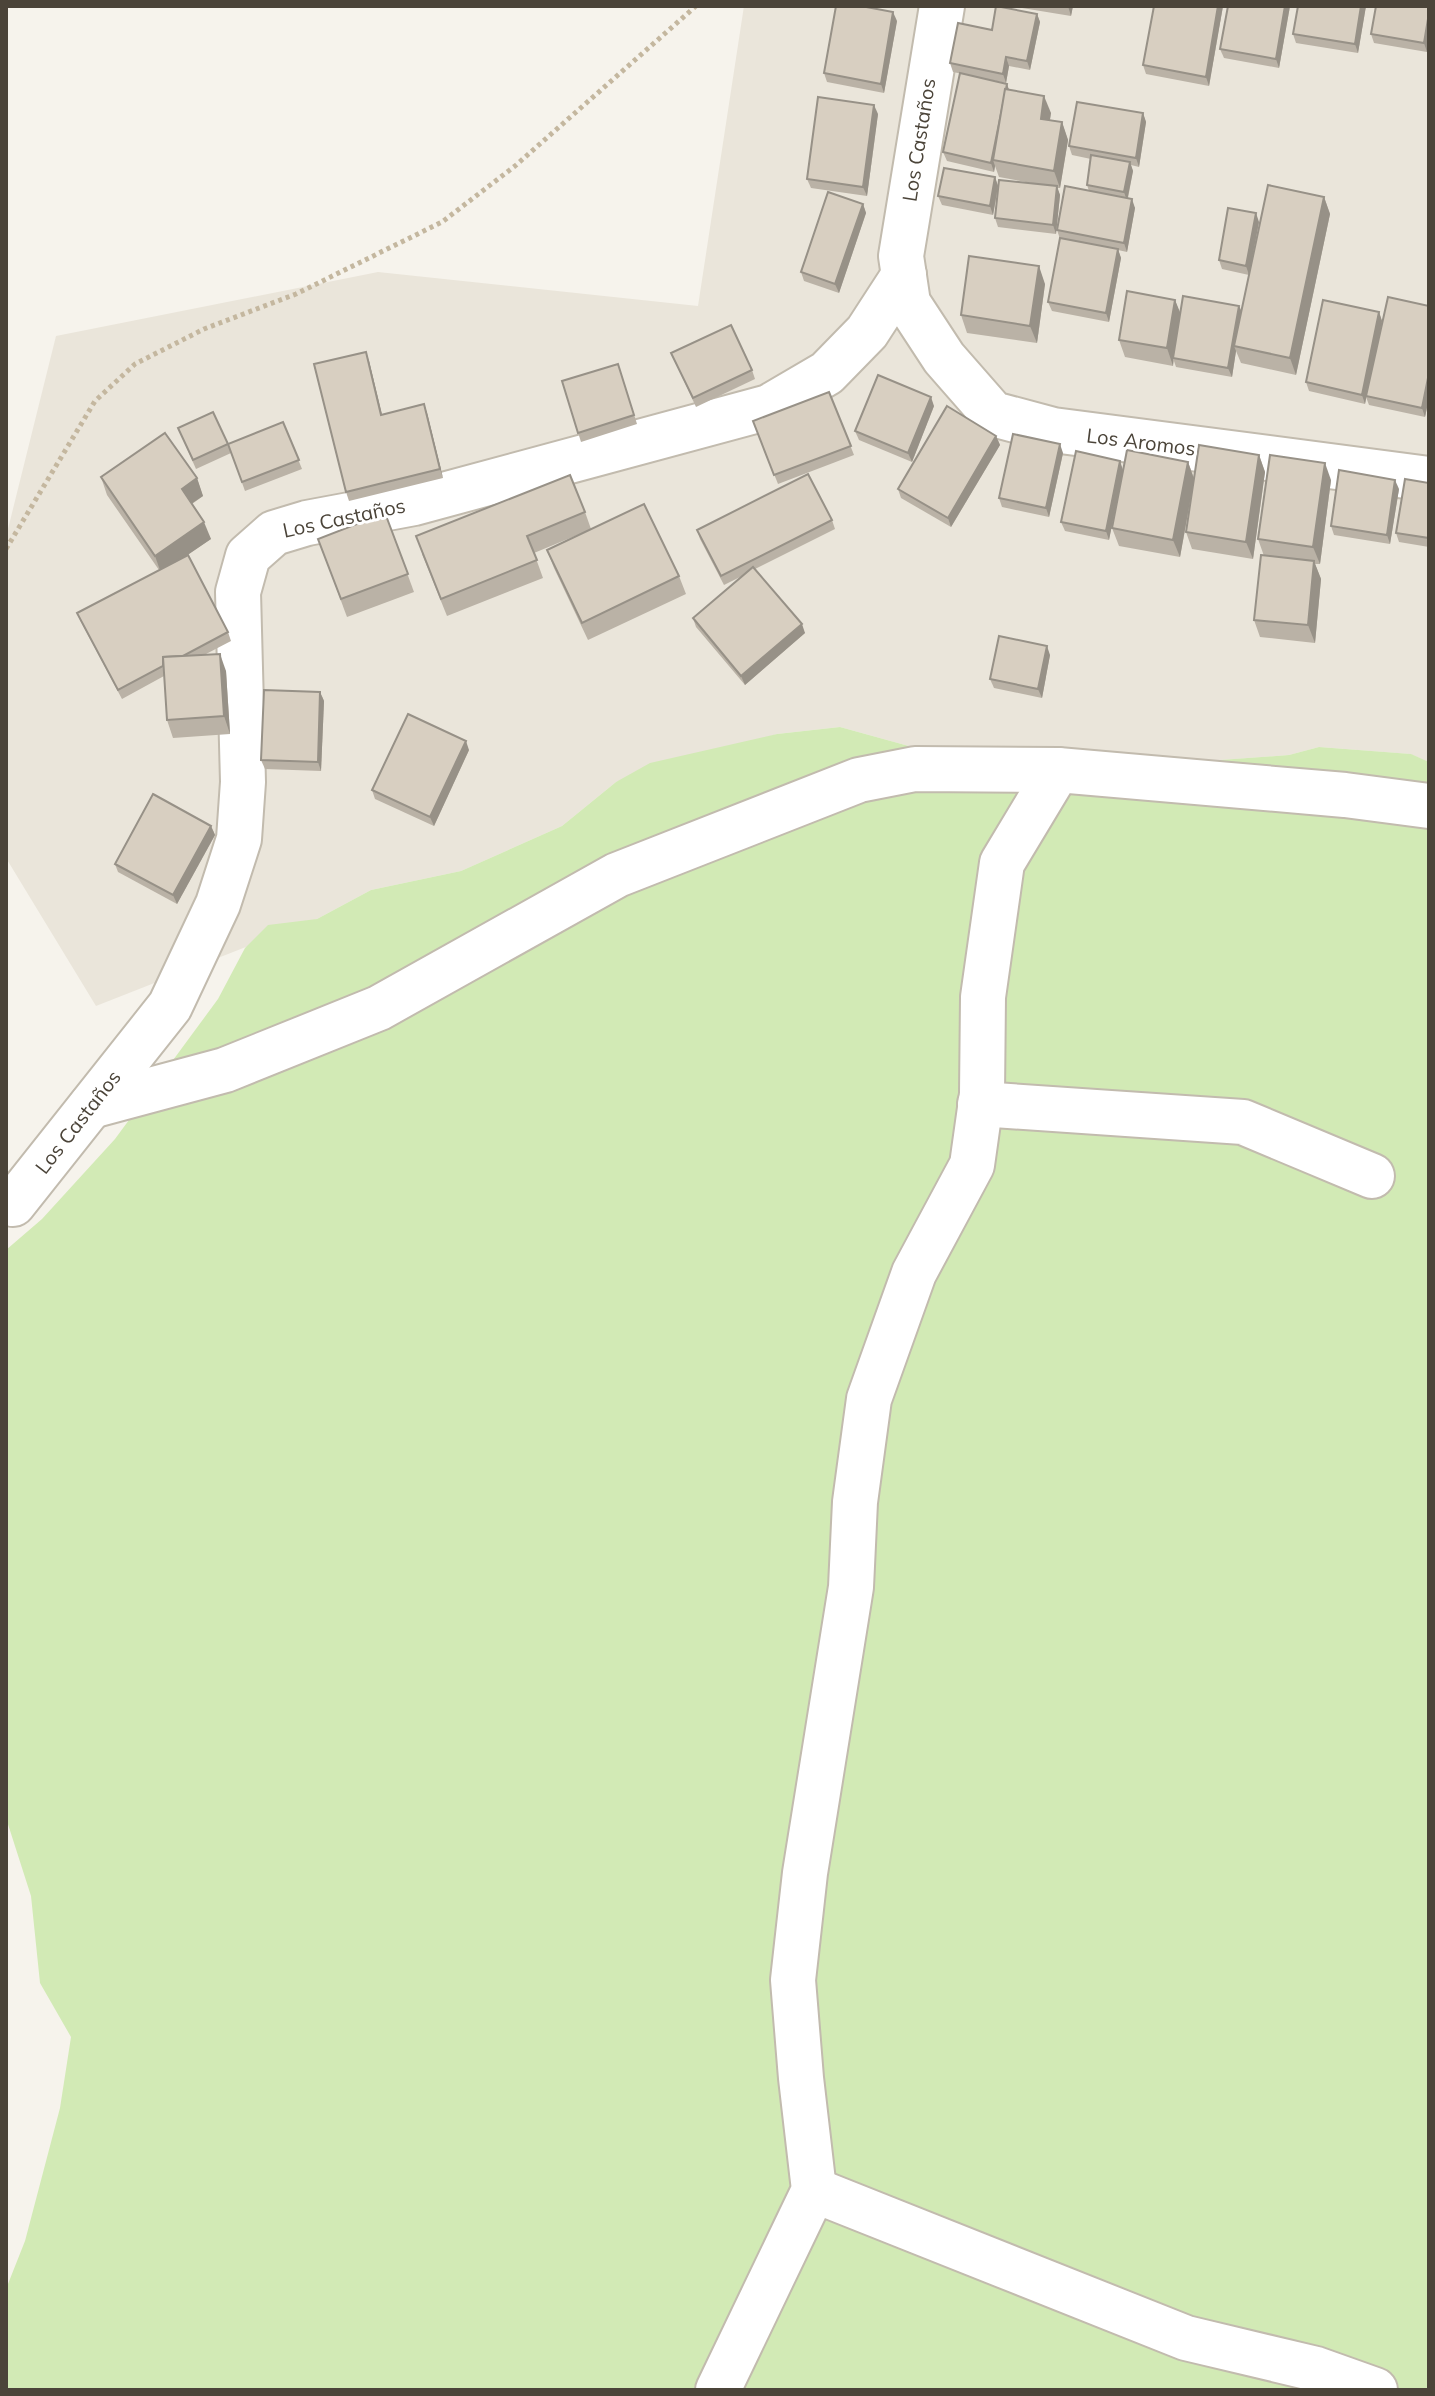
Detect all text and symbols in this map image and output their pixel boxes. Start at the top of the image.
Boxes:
street label: Los Castaños [896,76,941,203]
street label: Los Aromos [1085,422,1197,461]
street label: Los Castaños [280,492,407,543]
street label: Los Castaños [29,1065,126,1178]

